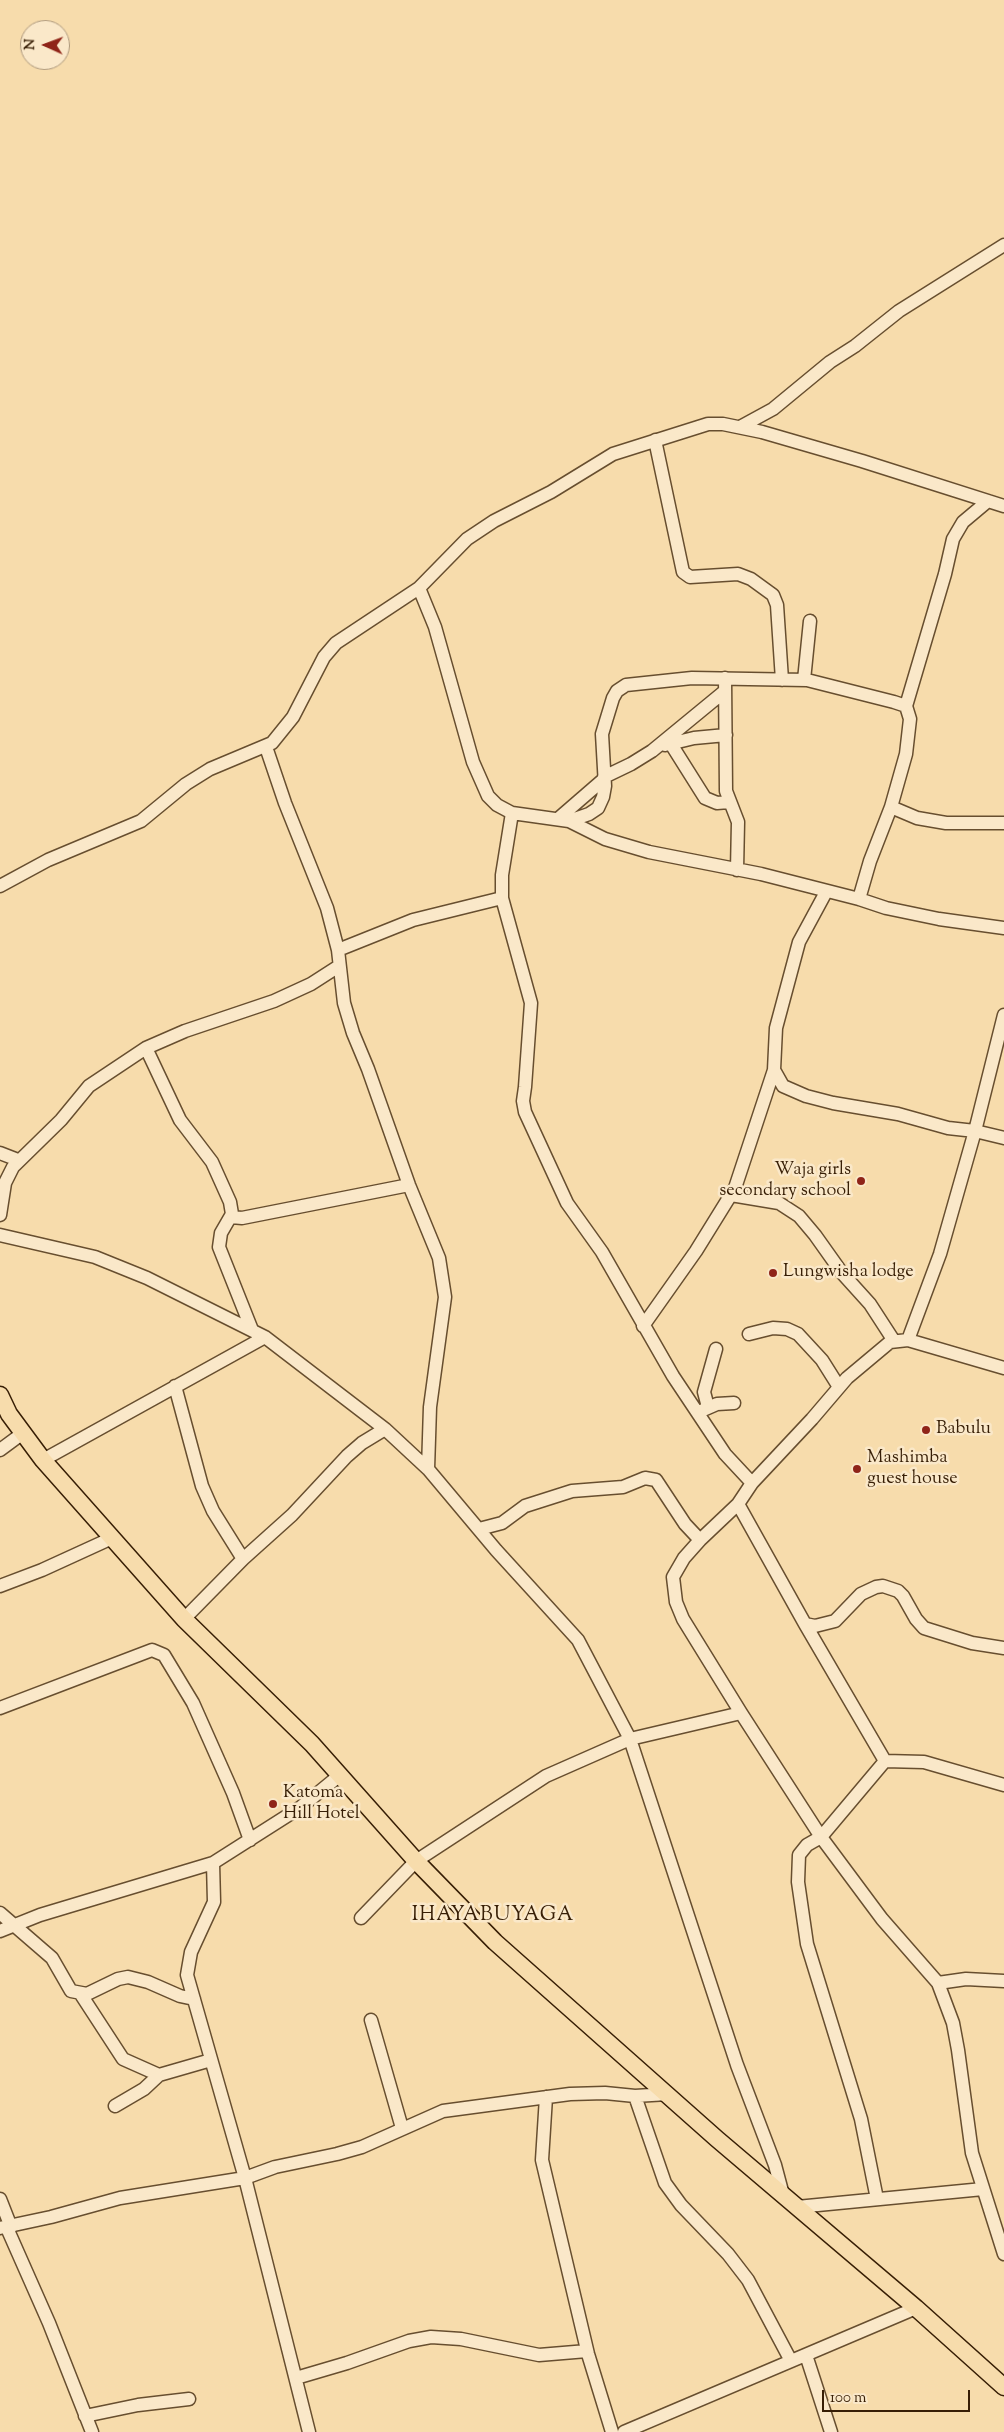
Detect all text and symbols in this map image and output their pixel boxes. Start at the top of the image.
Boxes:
north arrow [20,20,70,70]
text: N [21,39,41,50]
place label: Waja girls secondary school [719,1160,851,1202]
marker: Waja girls secondary school [855,1175,867,1187]
place label: Lungwisha lodge [783,1262,914,1284]
marker: Lungwisha lodge [767,1267,779,1279]
place label: Babulu [936,1419,991,1441]
marker: Babulu [920,1424,932,1436]
place label: Mashimba guest house [867,1448,958,1490]
marker: Mashimba guest house [851,1463,863,1475]
place label: Katoma Hill Hotel [283,1783,360,1826]
marker: Katoma Hill Hotel [267,1798,279,1810]
district label: IHAYABUYAGA [410,1905,576,1929]
scale bar [824,2380,972,2412]
text: 100 m [830,2388,866,2409]

